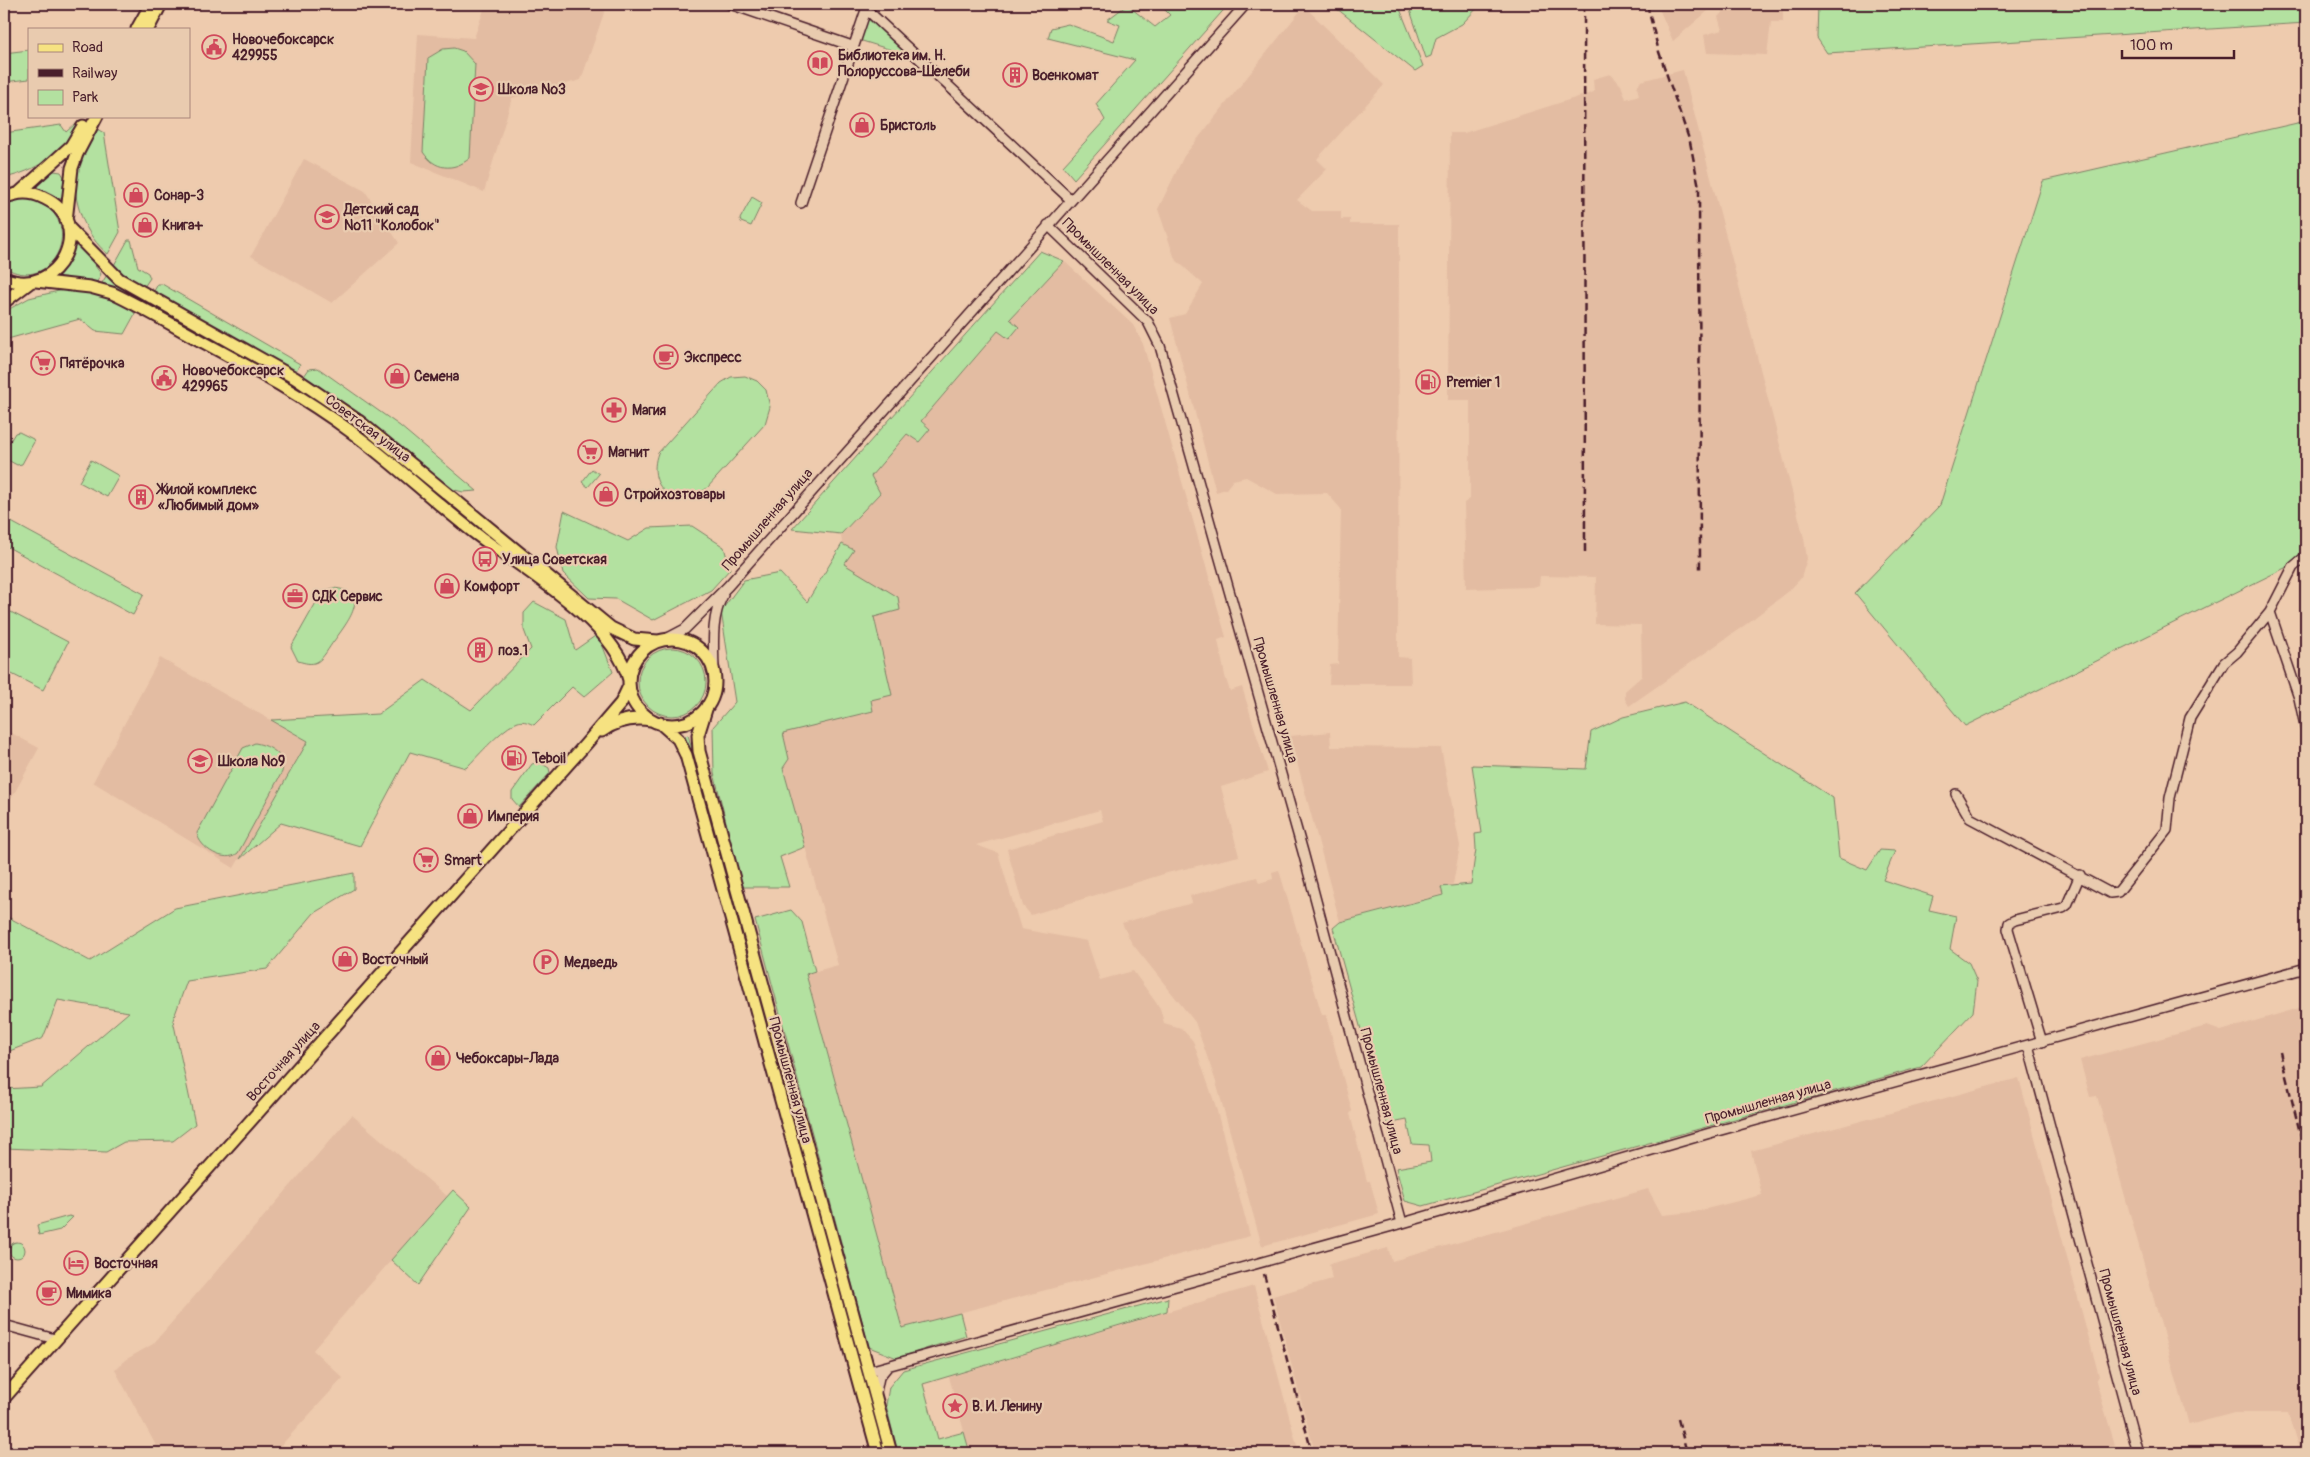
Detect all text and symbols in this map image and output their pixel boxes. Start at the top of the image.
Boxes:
legend [28,28,190,118]
scale bar [2122,28,2235,60]
place label: Новочебоксарск 429955 [232,31,334,64]
public building icon: Новочебоксарск 429955 [201,34,227,60]
text: 100 m [2130,36,2173,55]
text: Road [72,38,103,57]
place label: Библиотека им. Н. Полоруссова-Шелеби [838,47,970,80]
library icon: Библиотека им. Н. Полоруссова-Шелеби [807,50,833,76]
building icon: Военкомат [1002,62,1028,88]
text: Railway [72,64,118,83]
place label: Военкомат [1032,67,1100,84]
school or university icon: Школа №3 [468,76,494,102]
place label: Школа №3 [497,81,566,98]
text: Park [72,88,99,107]
shop icon: Бристоль [849,112,875,138]
place label: Бристоль [880,117,936,134]
shop icon: Сонар-3 [123,182,149,208]
place label: Сонар-3 [154,187,204,204]
place label: Детский сад №11 "Колобок" [343,201,440,234]
school or university icon: Детский сад №11 "Колобок" [314,204,340,230]
shop icon: Книга+ [132,212,158,238]
street label: Промышленная улица [1059,214,1163,318]
place label: Книга+ [162,217,204,234]
cafe icon: Экспресс [653,344,679,370]
place label: Экспресс [684,349,742,366]
supermarket icon: Пятёрочка [30,350,56,376]
place label: Пятёрочка [60,355,125,372]
place label: Новочебоксарск 429965 [182,362,284,395]
shop icon: Семена [384,363,410,389]
public building icon: Новочебоксарск 429965 [151,365,177,391]
place label: Семена [414,368,460,385]
fuel station icon: Premier 1 [1415,369,1441,395]
place label: Premier 1 [1446,374,1500,391]
street label: Советская улица [322,391,414,466]
pharmacy icon: Магия [601,397,627,423]
place label: Магия [632,402,667,419]
supermarket icon: Магнит [577,439,603,465]
place label: Магнит [608,444,651,461]
street label: Промышленная улица [718,465,816,574]
place label: Жилой комплекс «Любимый дом» [155,481,260,514]
shop icon: Стройхозтовары [593,481,619,507]
building icon: Жилой комплекс «Любимый дом» [128,484,154,510]
place label: Стройхозтовары [624,486,725,503]
bus stop icon: Улица Советская [472,546,498,572]
place label: Улица Советская [502,551,607,568]
shop icon: Комфорт [434,573,460,599]
place label: Комфорт [464,578,521,595]
office icon: СДК Сервис [282,583,308,609]
place label: СДК Сервис [312,588,383,605]
street label: Промышленная улица [1249,635,1302,765]
building icon: поз.1 [467,637,493,663]
place label: поз.1 [498,642,528,659]
fuel station icon: Teboil [501,745,527,771]
school or university icon: Школа №9 [187,748,213,774]
place label: Teboil [531,750,566,767]
place label: Школа №9 [217,753,285,770]
shop icon: Империя [457,803,483,829]
place label: Империя [488,808,539,825]
supermarket icon: Smart [413,847,439,873]
place label: Smart [444,852,482,869]
shop icon: Восточный [332,946,358,972]
parking icon: Медведь [533,949,559,975]
place label: Восточный [362,951,429,968]
place label: Медведь [564,954,618,971]
street label: Промышленная улица [765,1015,816,1145]
street label: Восточная улица [243,1018,324,1105]
street label: Промышленная улица [1356,1026,1407,1156]
shop icon: Чебоксары-Лада [425,1045,451,1071]
place label: Чебоксары-Лада [456,1050,560,1067]
street label: Промышленная улица [1703,1075,1833,1128]
hotel icon: Восточная [63,1250,89,1276]
place label: Восточная [94,1255,158,1272]
street label: Промышленная улица [2095,1267,2146,1397]
cafe icon: Мимика [36,1280,62,1306]
place label: Мимика [66,1285,112,1302]
place icon: В. И. Ленину [942,1393,968,1419]
place label: В. И. Ленину [972,1398,1042,1415]

